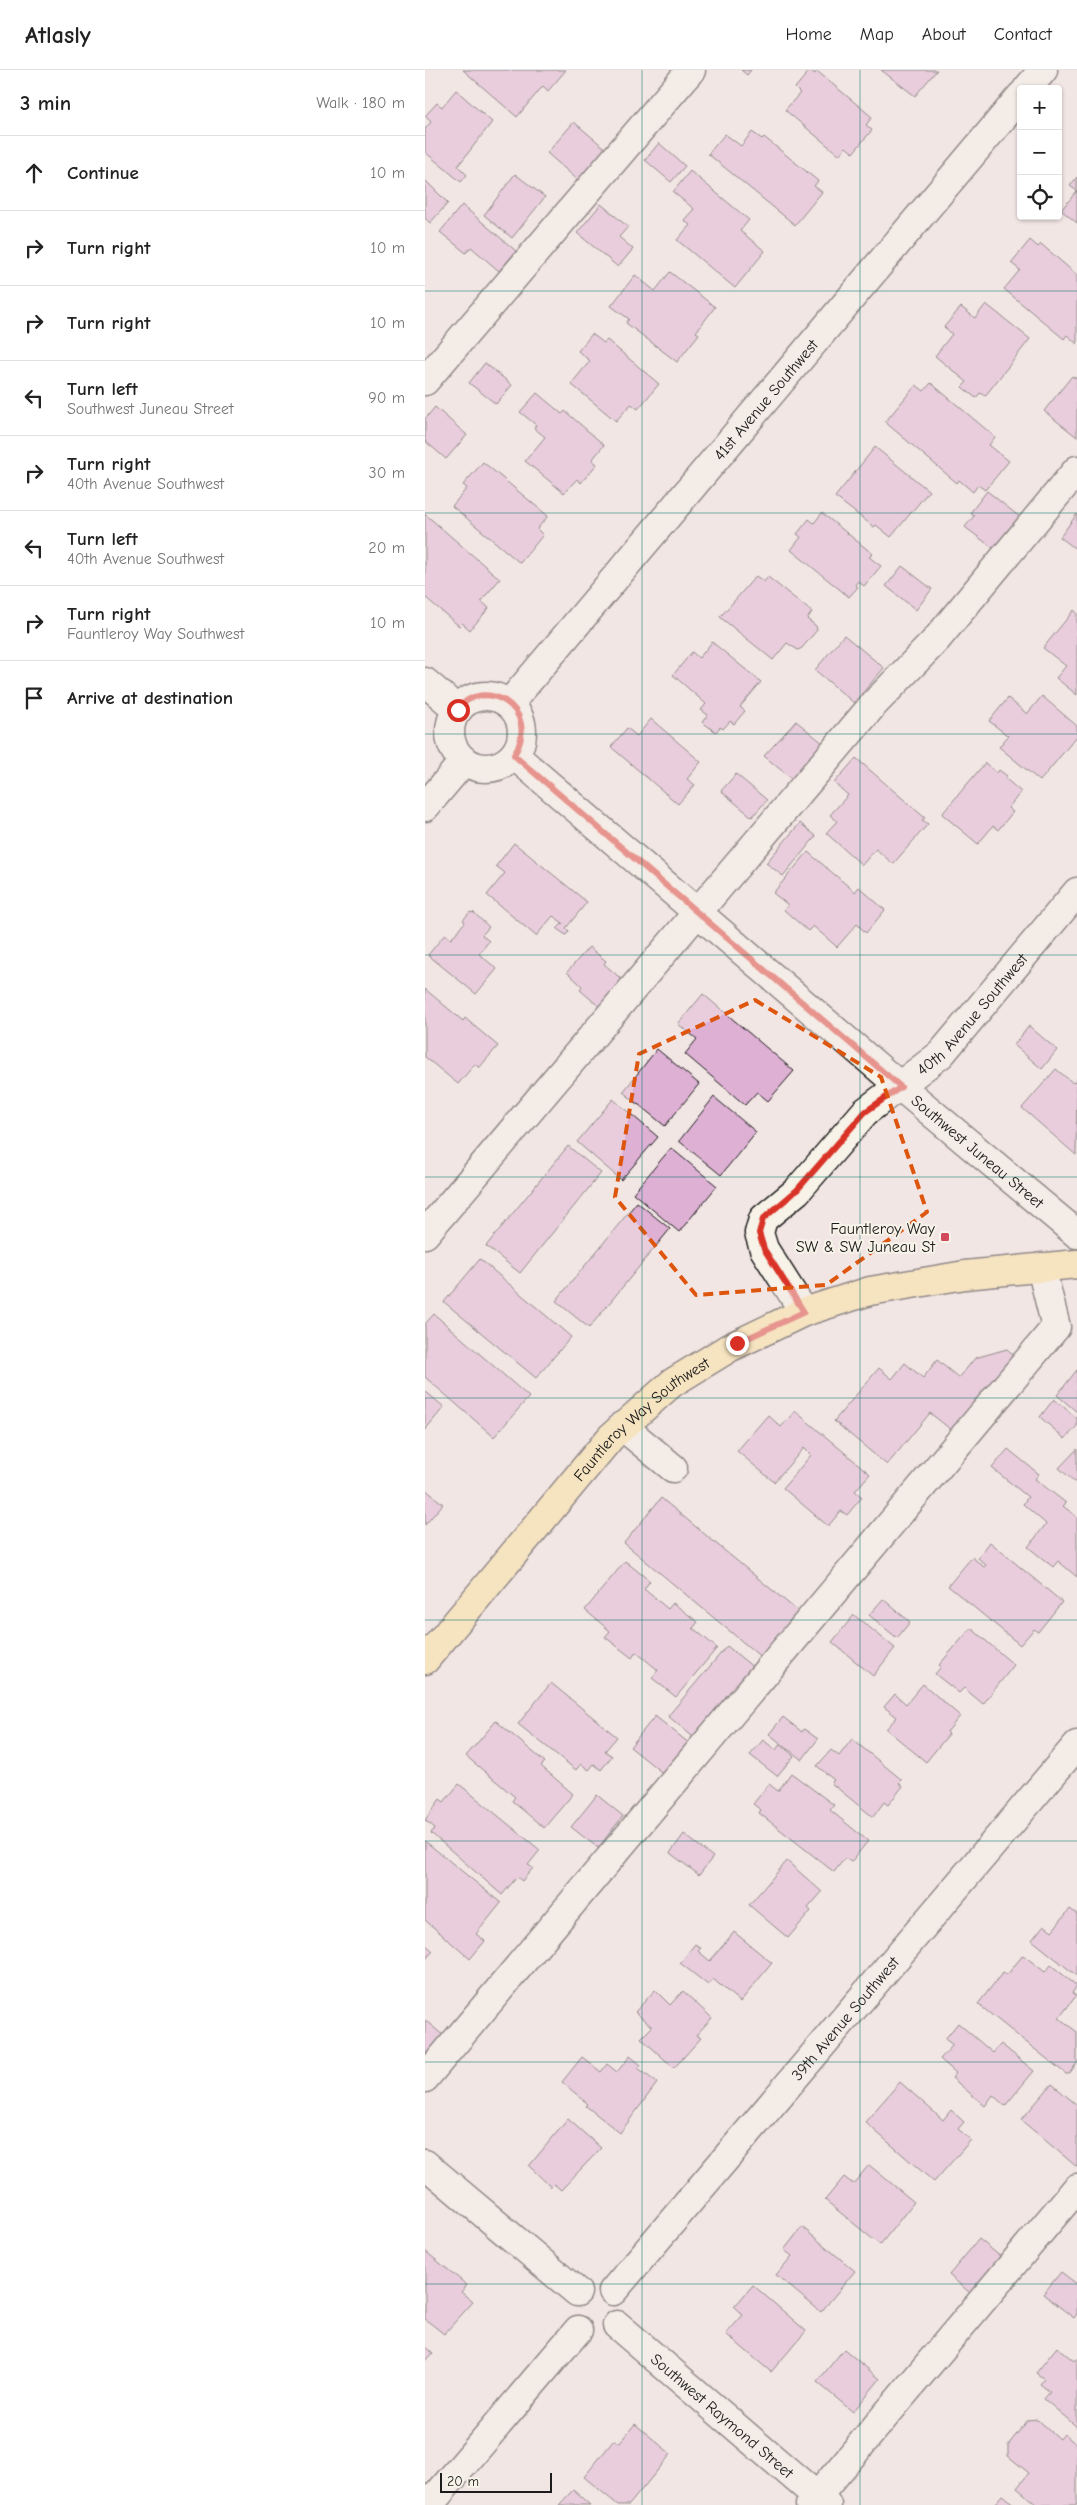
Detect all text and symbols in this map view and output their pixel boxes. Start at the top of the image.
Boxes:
text: Atlasly [25,21,91,49]
text: Home [785,24,832,45]
text: Map [860,24,894,45]
text: About [922,24,966,45]
text: Contact [994,24,1052,45]
map controls [1017,85,1062,220]
button: + [1017,85,1062,130]
text: 3 min [20,91,71,115]
text: Walk · 180 m [316,94,405,112]
button: − [1017,130,1062,175]
icon: ahead [20,159,48,187]
text: Continue [67,162,139,184]
text: 10 m [370,164,405,182]
button: locate [1017,175,1062,220]
icon: right [20,234,48,262]
text: Turn right [67,237,151,259]
text: 10 m [370,239,405,257]
icon: right [20,309,48,337]
text: Turn right [67,312,151,334]
text: 10 m [370,314,405,332]
street label: 41st Avenue Southwest [710,336,822,464]
text: Turn left [67,378,138,400]
icon: left [20,384,48,412]
text: 90 m [368,389,405,407]
text: Southwest Juneau Street [67,400,234,418]
text: Turn right [67,453,151,475]
icon: right [20,459,48,487]
text: 30 m [369,464,405,482]
text: 40th Avenue Southwest [67,475,224,493]
text: Turn left [67,528,138,550]
icon: left [20,534,48,562]
text: 20 m [368,539,405,557]
text: 40th Avenue Southwest [67,550,224,568]
text: Turn right [67,603,151,625]
icon: right [20,609,48,637]
text: 10 m [370,614,405,632]
text: Fauntleroy Way Southwest [67,625,244,643]
icon: arrive [20,684,48,712]
text: Arrive at destination [67,687,233,709]
route start [447,699,470,722]
street label: 40th Avenue Southwest [913,950,1032,1079]
street label: Southwest Juneau Street [907,1092,1047,1213]
place label: Fauntleroy Way SW & SW Juneau St [796,1220,936,1256]
marker: Fauntleroy Way SW & SW Juneau St [939,1231,951,1243]
route end [726,1332,749,1355]
street label: Fauntleroy Way Southwest [570,1354,713,1485]
street label: 39th Avenue Southwest [788,1953,903,2084]
street label: Southwest Raymond Street [647,2350,797,2483]
scale bar [440,2470,553,2493]
text: 20 m [447,2473,479,2490]

